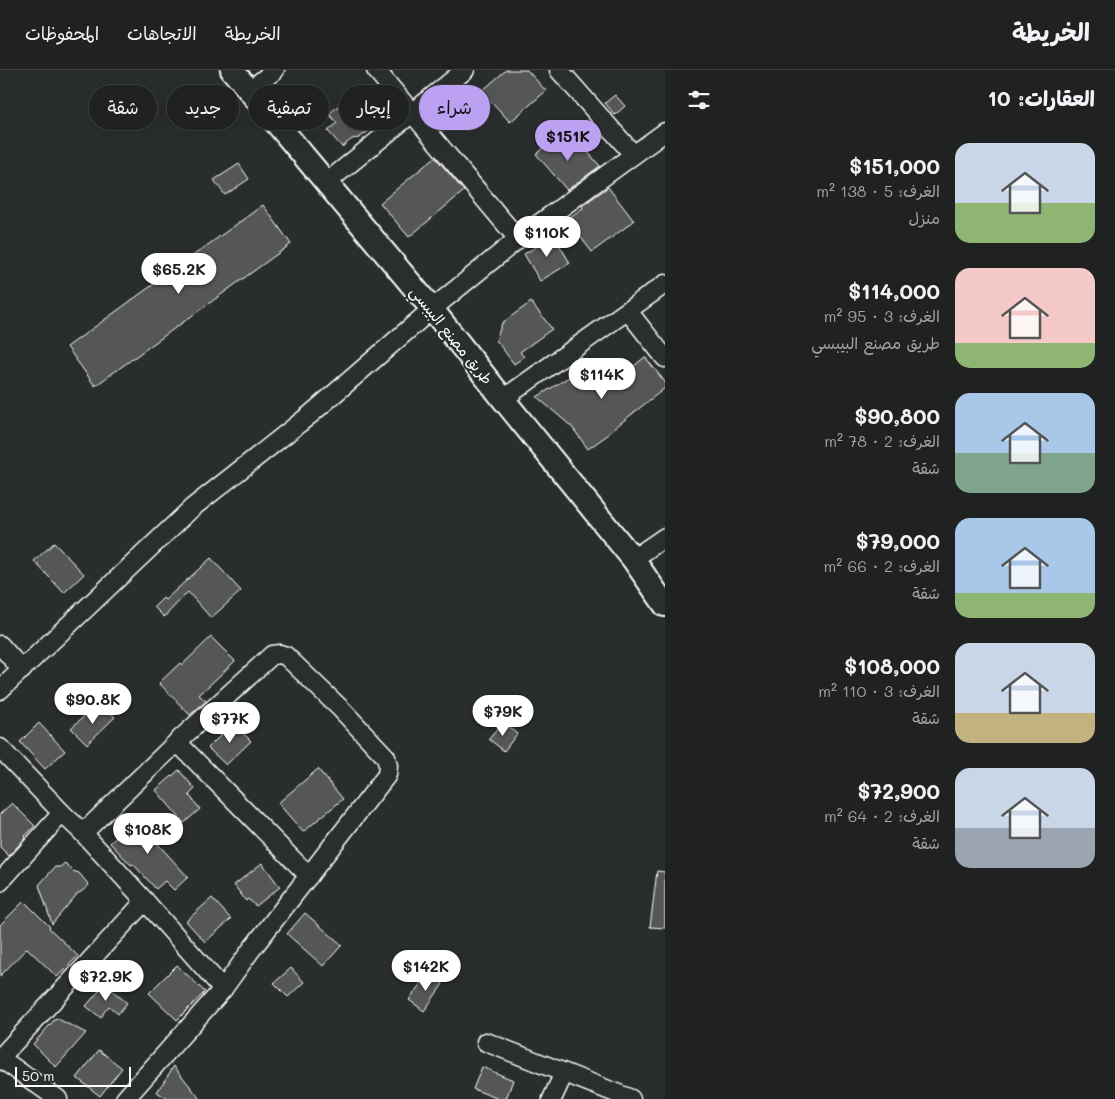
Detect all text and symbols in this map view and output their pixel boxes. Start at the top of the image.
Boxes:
text: الخريطة [1012,16,1090,47]
text: المحفوظات [25,21,99,45]
text: الاتجاهات [127,21,197,45]
text: الخريطة [225,21,281,45]
text: العقارات: 10 [988,84,1095,111]
chip: شقة [89,85,157,130]
chip: جديد [167,85,239,130]
chip: تصفية [249,85,329,130]
chip: إيجار [339,85,409,130]
chip: شراء [419,85,490,130]
icon: filters [685,86,713,114]
pin: $151K [533,119,603,162]
text: $151K [546,125,590,146]
text: $151,000 [849,152,940,179]
icon: home [995,163,1055,223]
text: الغرف: 5 · 138 m² [816,180,940,201]
text: منزل [908,207,940,228]
pin: $110K [512,216,582,258]
text: $110K [525,221,569,242]
pin: $65.2K [138,252,220,295]
text: $65.2K [152,258,206,279]
text: $114,000 [848,277,940,304]
street label: طريق مصنع البيبسي [403,282,498,391]
icon: home [995,288,1055,348]
text: الغرف: 3 · 95 m² [824,305,940,326]
text: طريق مصنع البيبسي [811,332,940,353]
pin: $114K [567,358,637,400]
text: $114K [580,363,624,384]
text: $90,800 [854,402,940,429]
icon: home [995,413,1055,473]
text: الغرف: 2 · 78 m² [824,430,940,451]
text: شقة [912,457,940,478]
text: $79,000 [856,527,940,554]
icon: home [995,538,1055,598]
text: الغرف: 2 · 66 m² [824,555,940,576]
text: شقة [912,582,940,603]
text: $108,000 [844,652,940,679]
icon: home [995,663,1055,723]
text: الغرف: 3 · 110 m² [818,680,940,701]
pin: $90.8K [52,682,134,725]
text: $90.8K [65,688,121,709]
pin: $79K [473,694,533,737]
text: $79K [484,700,522,721]
pin: $77K [200,702,260,744]
text: $77K [211,707,249,728]
text: شقة [912,707,940,728]
text: $72,900 [858,777,940,804]
icon: home [995,788,1055,848]
text: الغرف: 2 · 64 m² [824,805,940,826]
pin: $108K [113,812,183,855]
text: $108K [124,818,172,839]
text: شقة [912,832,940,853]
pin: $142K [391,950,461,992]
text: $142K [403,955,449,976]
pin: $72.9K [65,960,147,1002]
text: $72.9K [80,965,132,986]
scale bar [15,1064,131,1087]
text: 50 m [22,1066,54,1085]

